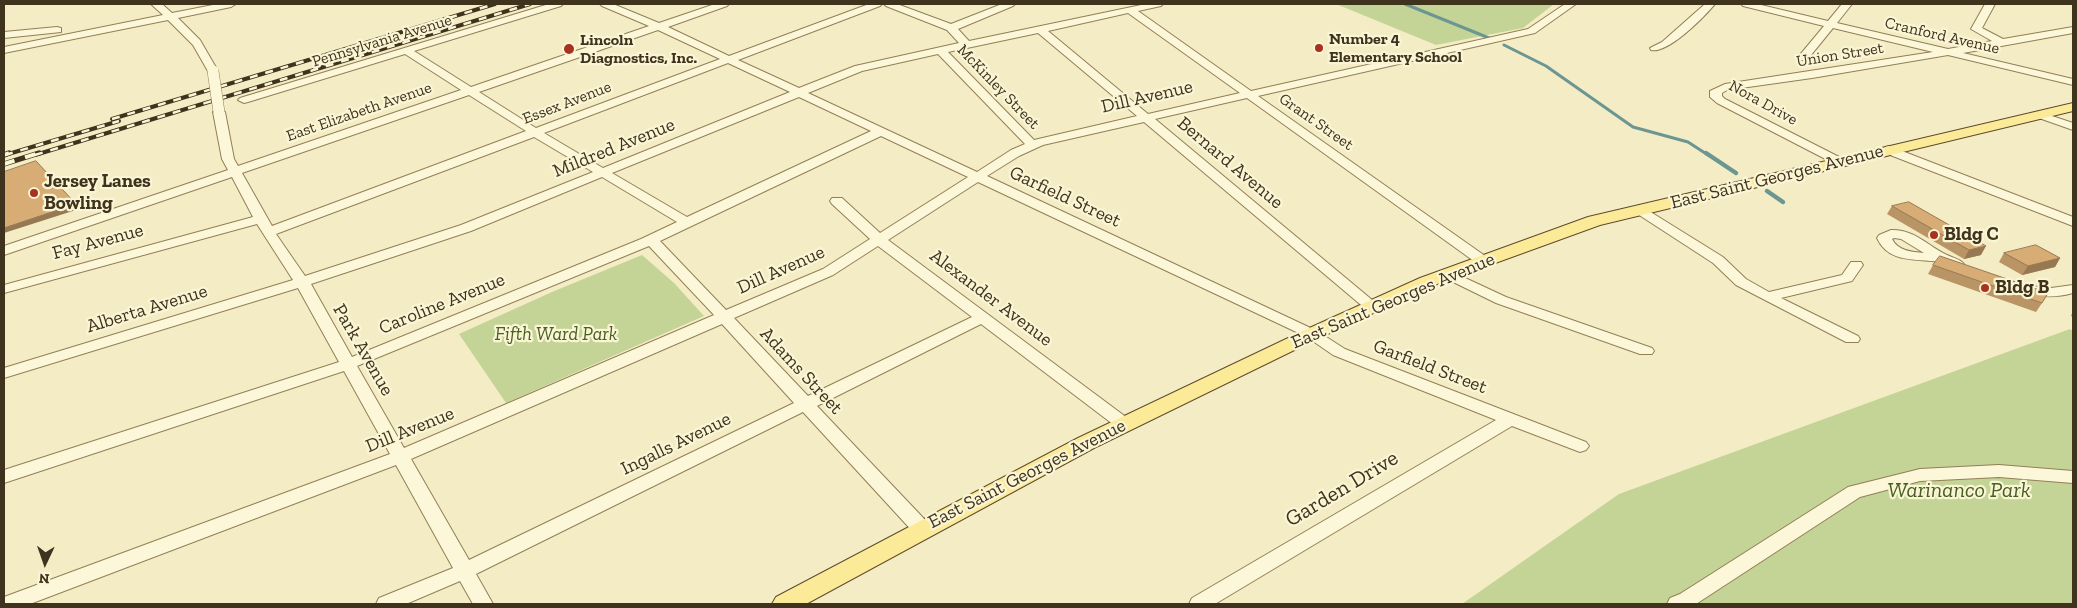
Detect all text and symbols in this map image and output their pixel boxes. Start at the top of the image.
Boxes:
street label: Pennsylvania Avenue [310,11,454,71]
street label: Cranford Avenue [1883,13,2001,59]
place label: Number 4 Elementary School [1329,29,1462,67]
place label: Lincoln Diagnostics, Inc. [580,30,697,68]
street label: Union Street [1795,39,1885,71]
street label: McKinley Street [953,41,1043,133]
marker: Lincoln Diagnostics, Inc. [562,42,576,56]
marker: Number 4 Elementary School [1313,42,1325,54]
street label: Dill Avenue [1099,75,1195,119]
street label: Nora Drive [1725,76,1801,130]
street label: Essex Avenue [520,77,614,129]
street label: East Elizabeth Avenue [284,78,434,146]
street label: Grant Street [1275,89,1357,155]
street label: Bernard Avenue [1172,112,1288,214]
street label: Mildred Avenue [550,113,678,183]
street label: East Saint Georges Avenue [1668,139,1886,215]
street label: Garfield Street [1006,161,1124,233]
place label: Jersey Lanes Bowling [44,171,151,215]
marker: Jersey Lanes Bowling [28,187,40,199]
street label: Fay Avenue [50,219,146,265]
place label: Bldg C [1944,224,1999,246]
marker: Bldg C [1928,229,1940,241]
street label: Dill Avenue [734,241,828,299]
street label: Alexander Avenue [925,244,1057,352]
street label: East Saint Georges Avenue [1288,248,1498,354]
street label: Caroline Avenue [376,268,508,340]
place label: Bldg B [1995,277,2049,299]
street label: Alberta Avenue [84,280,210,338]
marker: Bldg B [1979,282,1991,294]
street label: Park Avenue [328,300,398,400]
street label: Adams Street [755,323,847,419]
park label: Fifth Ward Park [495,324,617,346]
street label: Garfield Street [1370,335,1490,399]
street label: Dill Avenue [362,402,458,458]
street label: Ingalls Avenue [617,408,735,480]
street label: East Saint Georges Avenue [924,414,1130,534]
street label: Garden Drive [1281,445,1403,533]
park label: Warinanco Park [1888,478,2030,504]
north arrow [20,538,70,588]
text: N [38,570,50,587]

